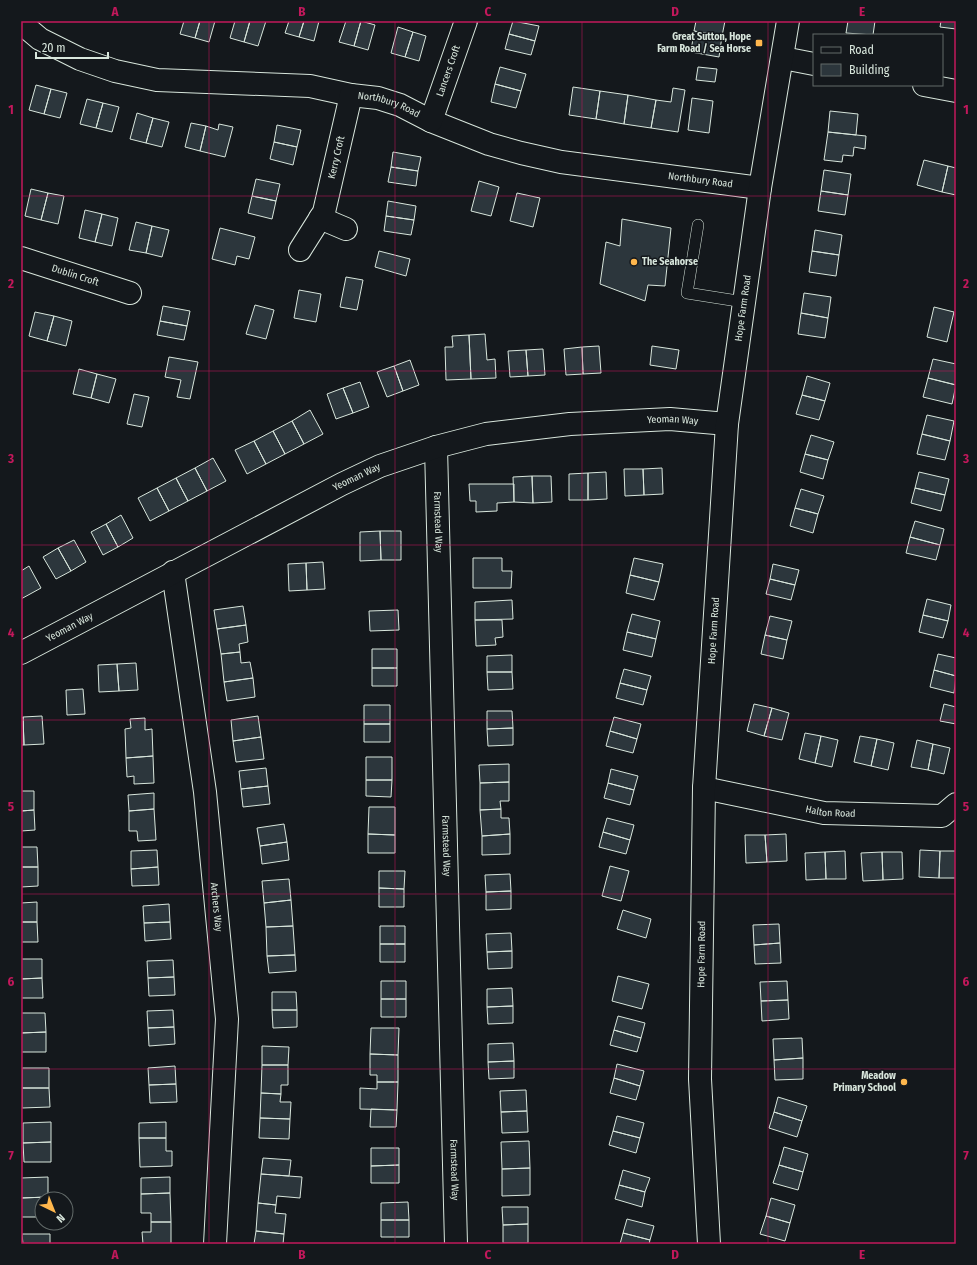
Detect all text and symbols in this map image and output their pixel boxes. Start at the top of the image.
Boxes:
text: A [110,4,119,19]
text: B [298,4,306,19]
text: C [485,4,492,19]
text: D [671,4,679,19]
text: E [859,4,865,19]
place label: Great Sutton, Hope Farm Road / Sea Horse [657,31,751,55]
scale bar [36,34,108,60]
legend [813,34,943,86]
marker: Great Sutton, Hope Farm Road / Sea Horse [754,38,764,48]
text: 20 m [42,41,66,55]
street label: Lancers Croft [434,43,463,98]
text: Road [849,43,874,57]
text: Building [849,63,890,77]
street label: Northbury Road [357,90,422,120]
text: 1 [8,102,14,117]
text: 1 [963,102,969,117]
street label: Kerry Croft [326,134,348,180]
street label: Northbury Road [667,170,733,190]
place label: The Seahorse [642,256,698,268]
marker: The Seahorse [629,257,639,267]
street label: Dublin Croft [50,262,101,289]
street label: Hope Farm Road [733,274,754,342]
text: 2 [7,276,14,291]
text: 2 [962,276,969,291]
street label: Yeoman Way [647,413,699,427]
text: 3 [7,451,14,466]
text: 3 [962,451,969,466]
street label: Yeoman Way [331,460,383,494]
street label: Farmstead Way [431,491,445,553]
street label: Hope Farm Road [706,597,722,664]
street label: Yeoman Way [44,610,96,645]
text: 4 [8,625,15,640]
text: 4 [963,625,970,640]
text: 5 [8,799,14,814]
text: 5 [963,799,969,814]
street label: Halton Road [804,803,856,820]
street label: Farmstead Way [439,815,453,877]
street label: Archers Way [208,882,225,933]
street label: Hope Farm Road [695,921,708,988]
text: 6 [8,974,15,989]
text: 6 [963,974,970,989]
place label: Meadow Primary School [833,1070,896,1094]
marker: Meadow Primary School [899,1077,909,1087]
street label: Farmstead Way [447,1139,461,1201]
text: 7 [8,1148,14,1163]
text: 7 [963,1148,969,1163]
north arrow [34,1191,74,1231]
text: N [54,1211,67,1225]
text: A [110,1247,119,1262]
text: B [298,1247,306,1262]
text: C [485,1247,492,1262]
text: D [671,1247,679,1262]
text: E [859,1247,865,1262]

